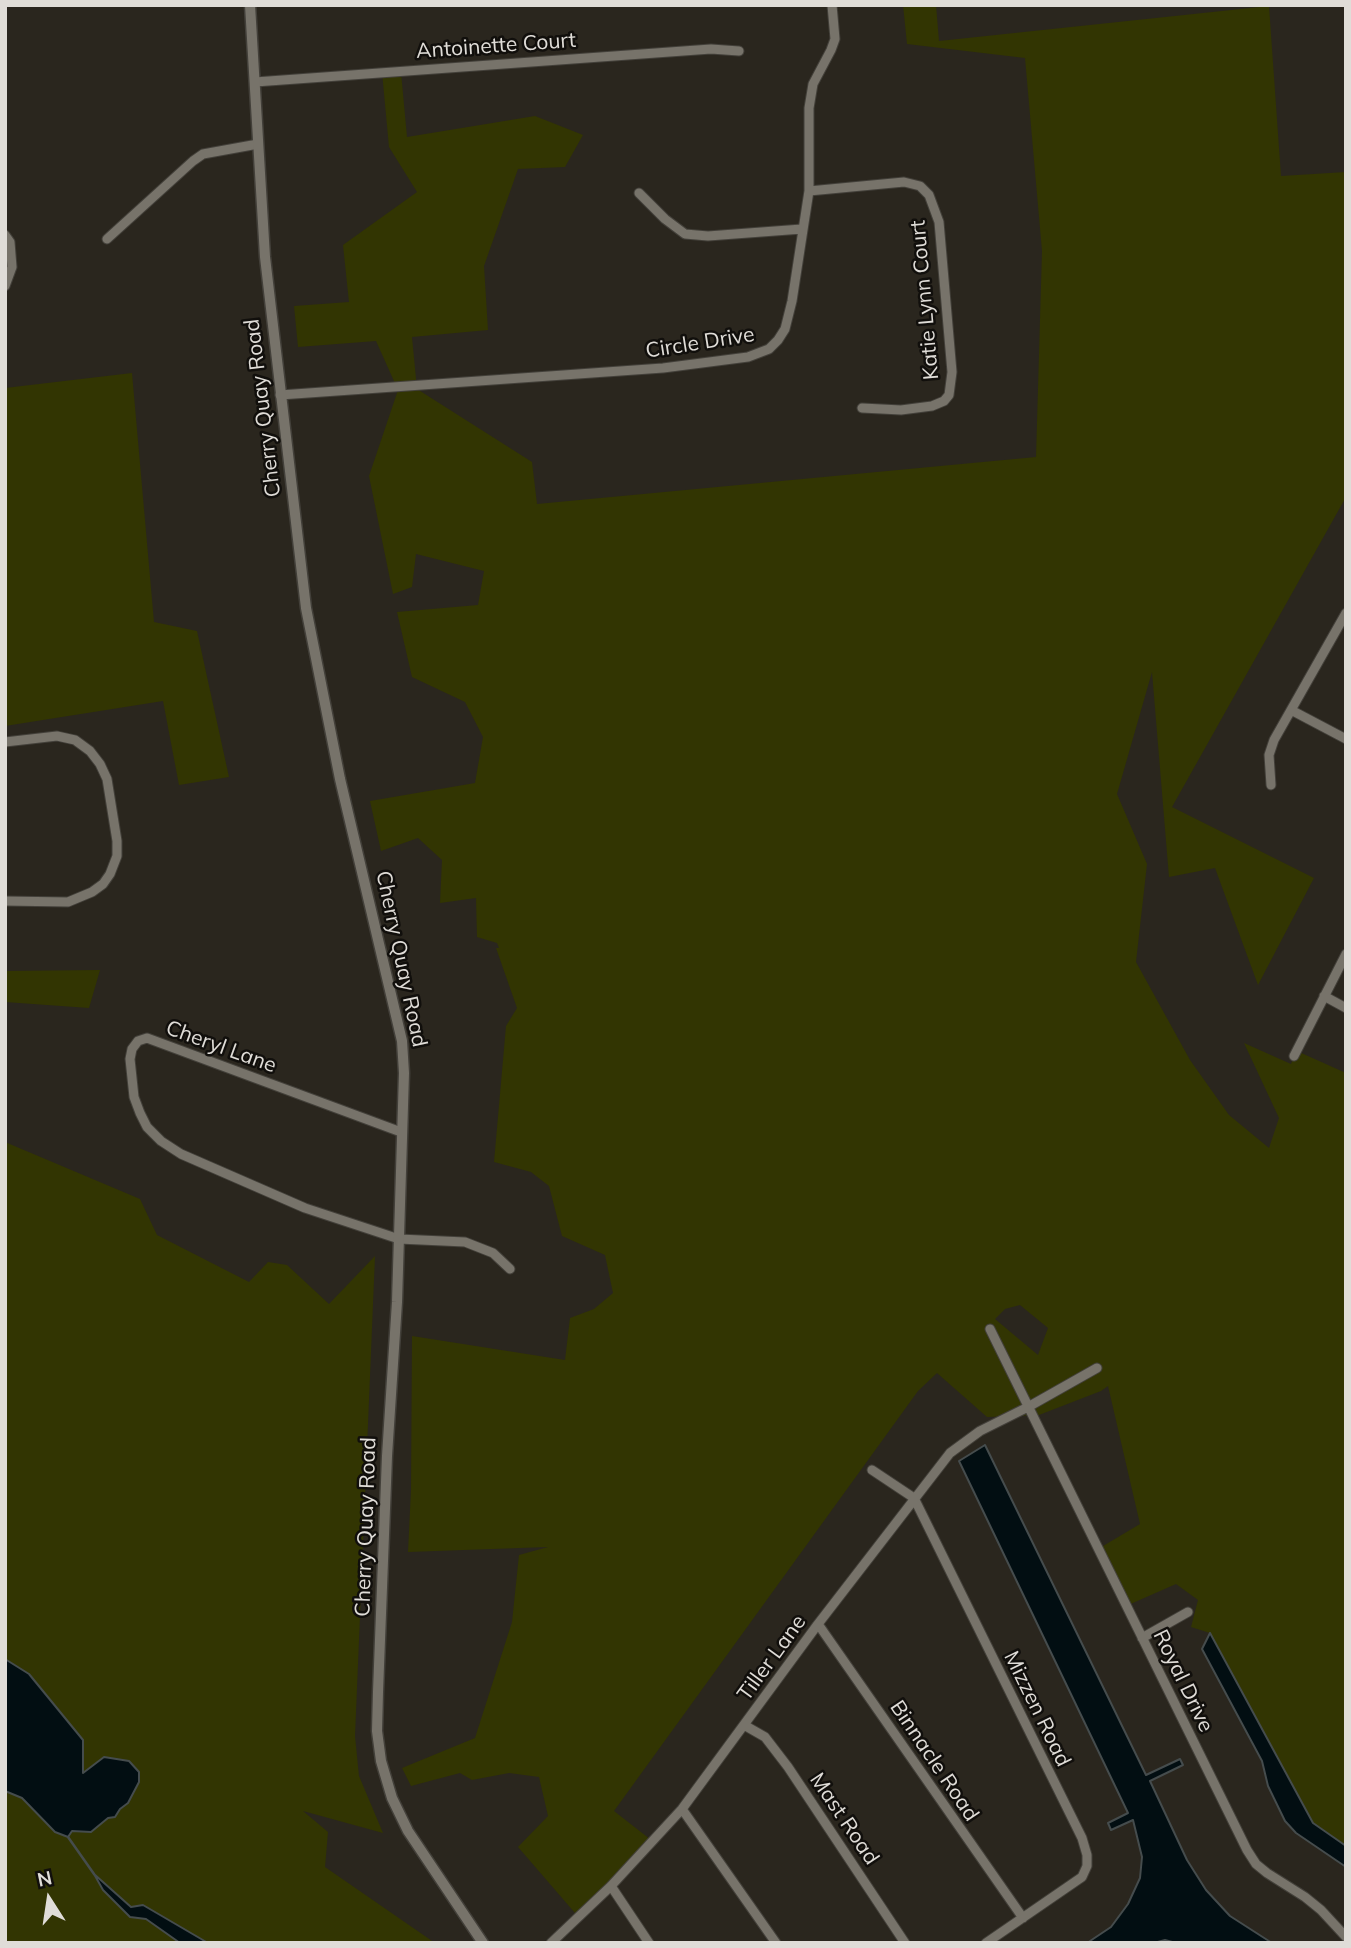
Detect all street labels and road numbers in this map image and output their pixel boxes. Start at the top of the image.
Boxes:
street label: Antoinette Court [415,28,577,64]
street label: Katie Lynn Court [905,219,945,381]
street label: Cherry Quay Road [240,317,286,499]
street label: Circle Drive [644,322,756,364]
street label: Cherry Quay Road [370,869,432,1049]
street label: Cheryl Lane [162,1015,280,1079]
street label: Cherry Quay Road [350,1437,382,1617]
street label: Tiller Lane [732,1610,812,1706]
street label: Royal Drive [1147,1626,1219,1736]
street label: Mizzen Road [998,1647,1076,1771]
street label: Binnacle Road [884,1696,984,1826]
street label: Mast Road [804,1768,884,1870]

